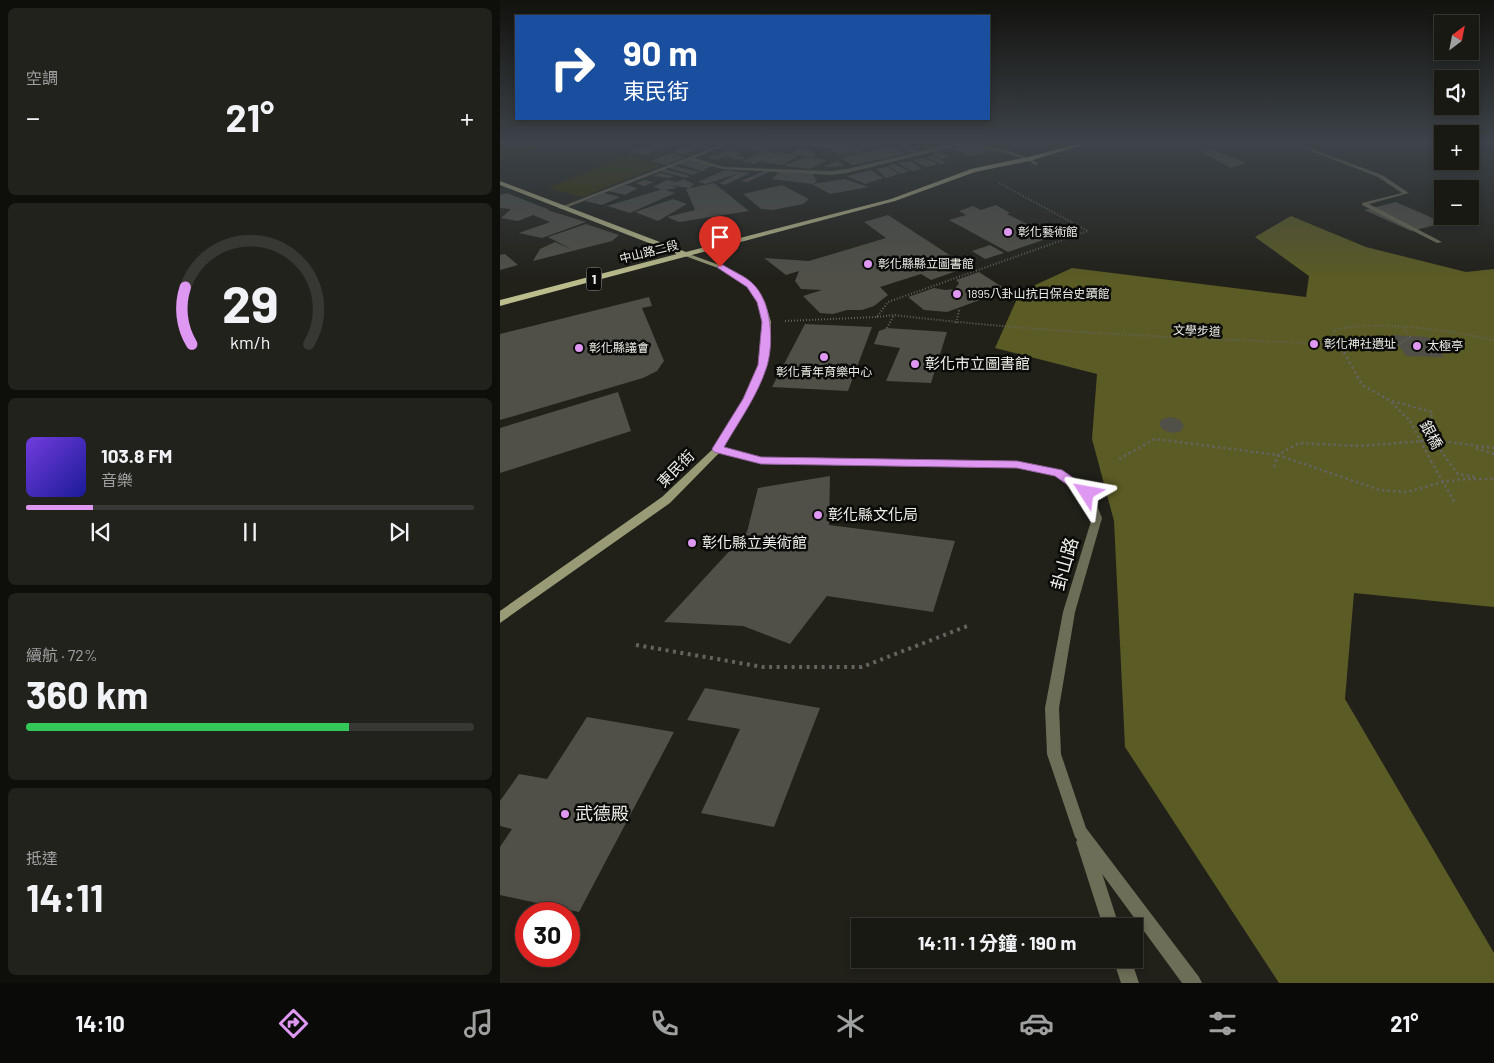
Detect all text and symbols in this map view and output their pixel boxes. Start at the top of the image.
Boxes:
north arrow [1434,15,1479,60]
map controls [1434,15,1479,225]
text: 90 m [623,31,698,73]
icon: right [540,35,605,100]
text: 空調 [26,68,58,87]
button: sound [1434,70,1479,115]
text: 東民街 [623,77,689,103]
text: 21° [226,94,274,140]
text: − [26,100,40,134]
text: + [460,100,474,134]
button: + [1434,125,1479,170]
button: − [1434,180,1479,225]
pin [699,216,741,267]
icon: arrive [706,223,734,251]
place label: 彰化藝術館 [1018,224,1078,238]
marker: 彰化藝術館 [1002,226,1014,238]
street label: 中山路二段 [618,237,680,265]
place label: 彰化縣縣立圖書館 [878,256,974,270]
marker: 彰化縣縣立圖書館 [862,258,874,270]
road number: 1 [586,268,602,290]
text: 29 [222,271,278,333]
place label: 1895八卦山抗日保台史蹟館 [967,286,1110,300]
marker: 1895八卦山抗日保台史蹟館 [951,288,963,300]
street label: 文學步道 [1173,322,1221,338]
text: km/h [230,331,270,353]
place label: 彰化神社遺址 [1324,336,1396,350]
marker: 彰化神社遺址 [1308,338,1320,350]
place label: 太極亭 [1427,338,1463,352]
place label: 彰化縣議會 [589,340,649,354]
marker: 太極亭 [1411,340,1423,352]
marker: 彰化縣議會 [573,342,585,354]
marker: 彰化青年育樂中心 [818,351,830,363]
place label: 彰化市立圖書館 [925,354,1030,372]
marker: 彰化市立圖書館 [909,358,921,370]
place label: 彰化青年育樂中心 [776,364,872,378]
street label: 銀橋 [1417,417,1447,452]
text: 103.8 FM [101,444,172,467]
street label: 東民街 [653,446,698,491]
position arrow [1060,466,1112,518]
text: 音樂 [101,470,133,489]
place label: 彰化縣文化局 [828,505,918,523]
marker: 彰化縣文化局 [812,509,824,521]
icon: previous [87,518,115,546]
icon: pause [236,518,264,546]
icon: next [385,518,413,546]
place label: 彰化縣立美術館 [702,533,807,551]
street label: 卦山路 [1046,535,1082,593]
marker: 彰化縣立美術館 [686,537,698,549]
text: 續航 · 72% [26,645,97,664]
text: 360 km [26,671,148,717]
place label: 武德殿 [575,802,629,824]
marker: 武德殿 [559,808,571,820]
text: 抵達 [26,848,58,867]
text: 14:11 [26,874,103,920]
speed limit sign: 30 [515,902,580,967]
text: 14:11 · 1 分鐘 · 190 m [918,931,1076,954]
icon: directions [276,1006,311,1041]
icon: music [461,1006,496,1041]
icon: phone [647,1006,682,1041]
icon: climate [833,1006,868,1041]
icon: car [1019,1006,1054,1041]
icon: filters [1205,1006,1240,1041]
text: 14:10 [75,1010,125,1036]
text: 21° [1390,1010,1419,1036]

